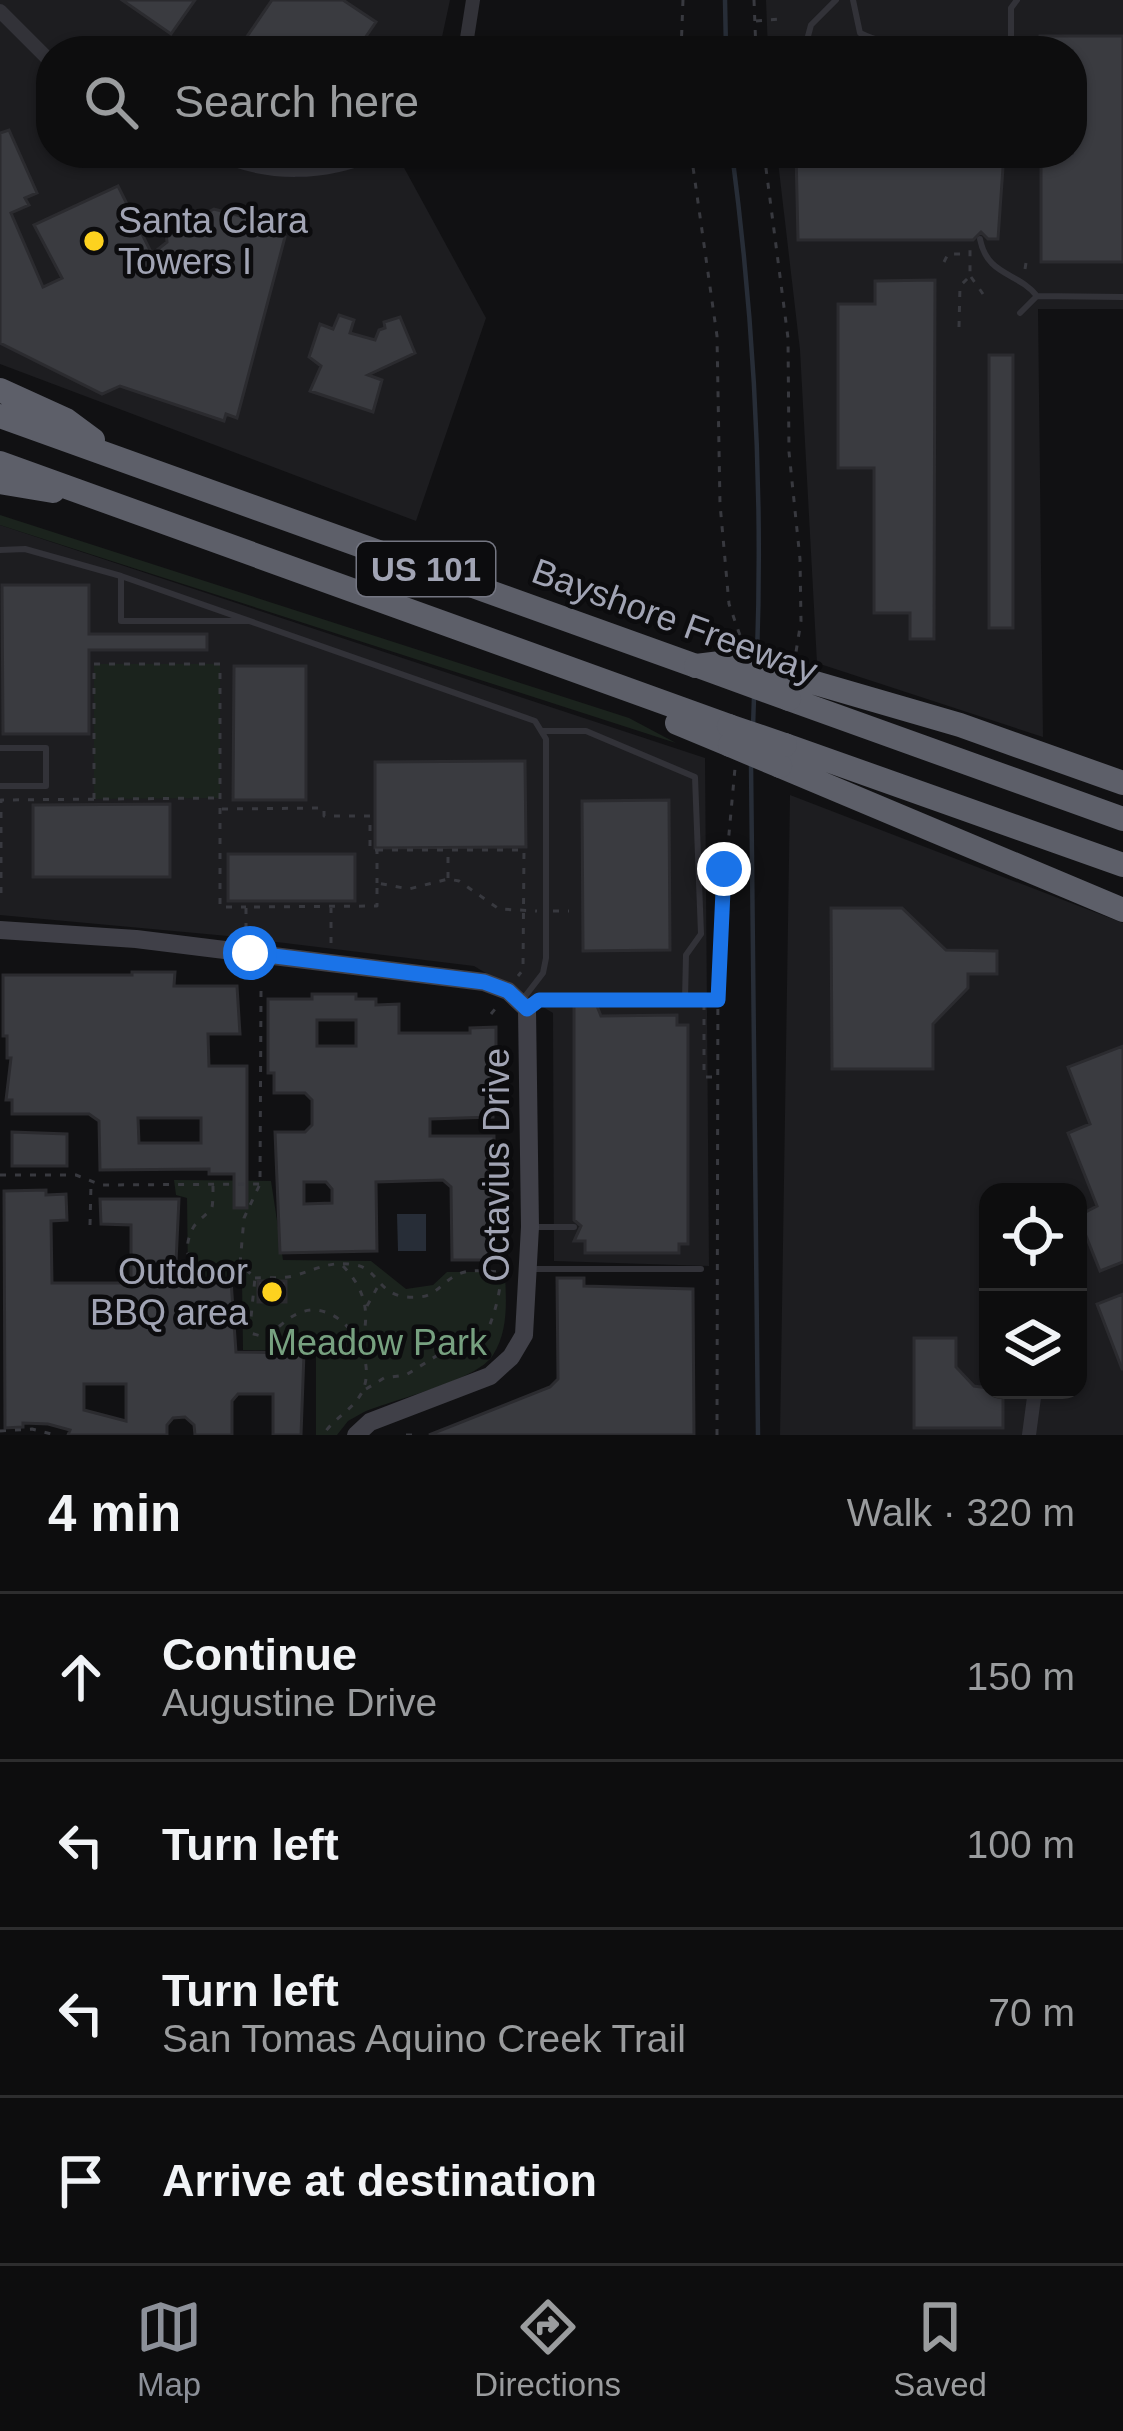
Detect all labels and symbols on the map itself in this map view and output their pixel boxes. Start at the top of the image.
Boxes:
place label: Santa Clara Towers I [118,200,309,282]
marker: Santa Clara Towers I [81,228,107,254]
road number: US 101 [357,542,495,596]
street label: Bayshore Freeway [527,550,823,691]
route end [697,842,751,896]
route start [223,926,277,980]
street label: Octavius Drive [476,1048,517,1282]
place label: Outdoor BBQ area [90,1251,249,1333]
marker: Outdoor BBQ area [259,1279,285,1305]
park label: Meadow Park [267,1322,488,1363]

